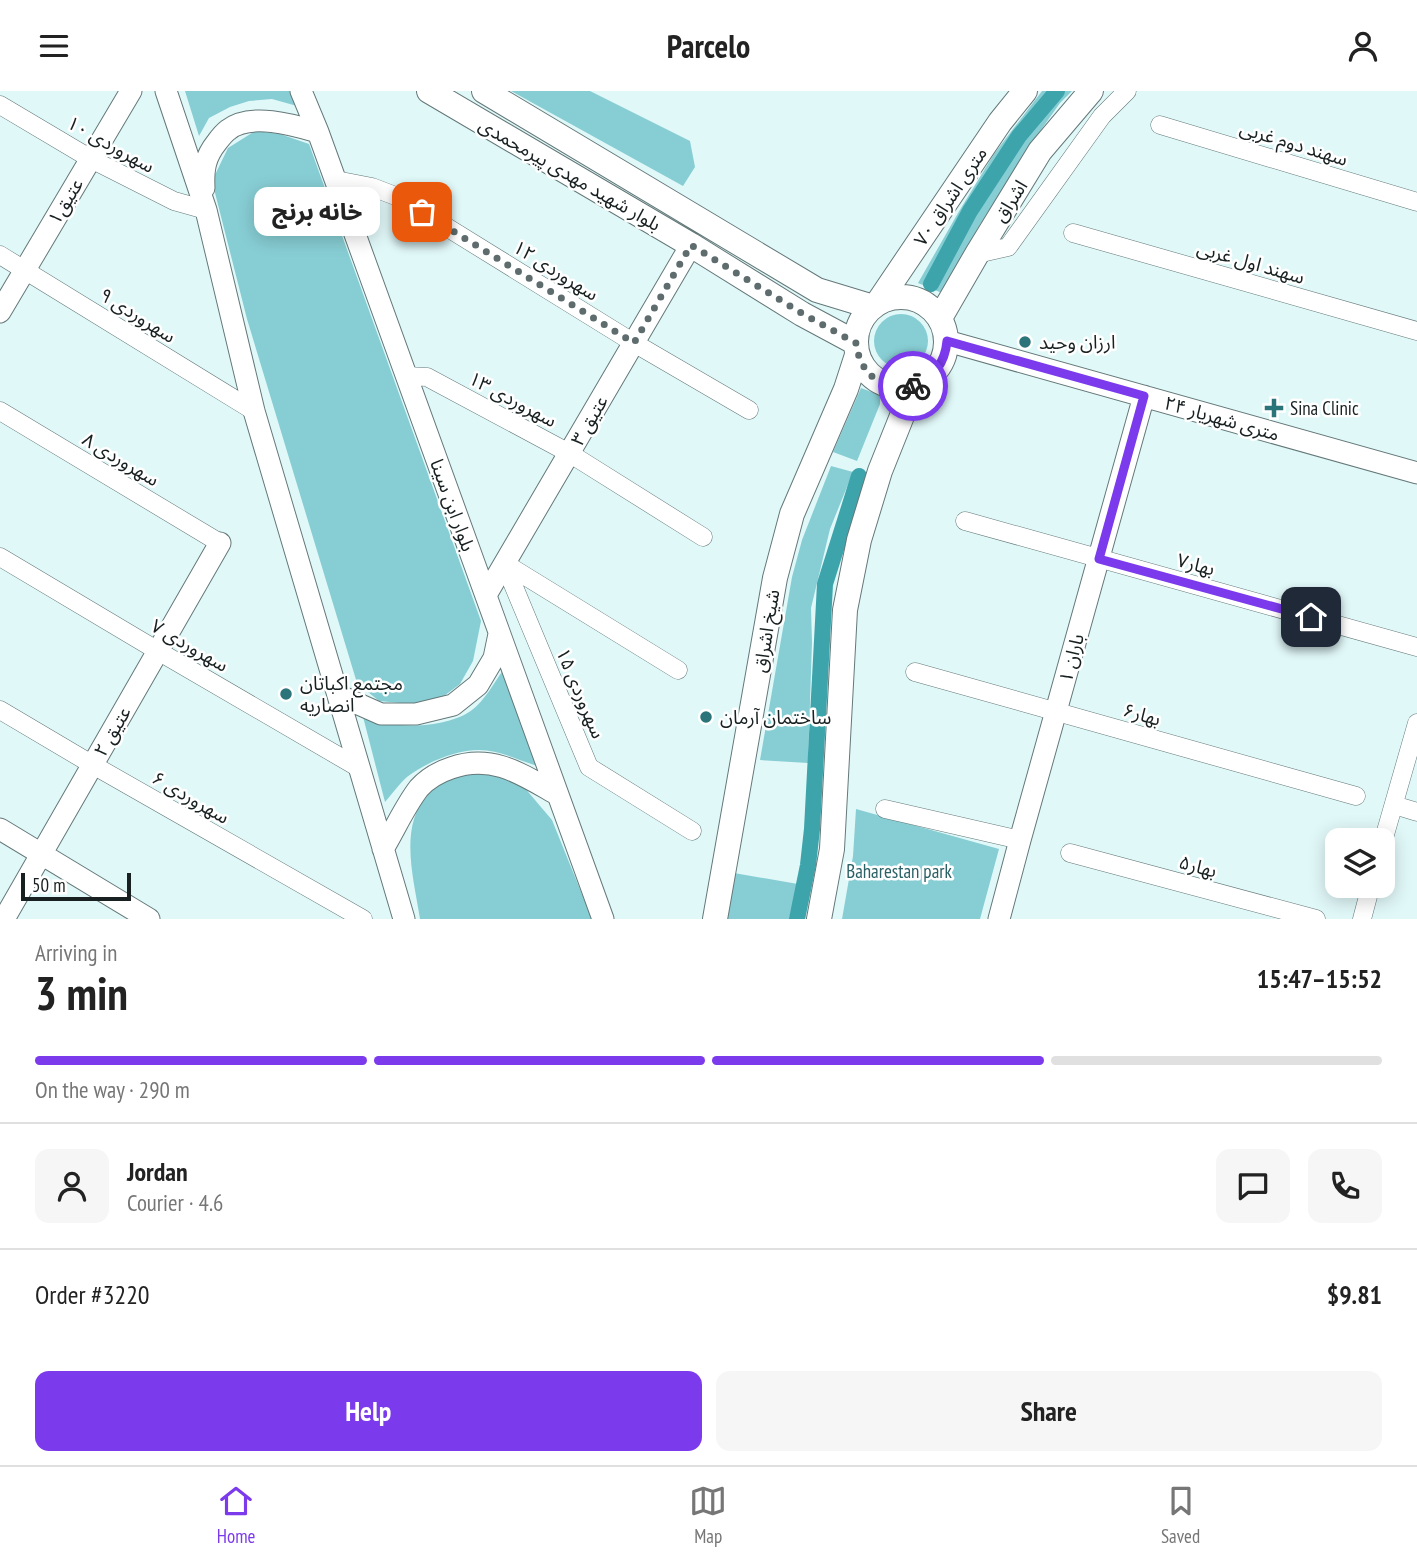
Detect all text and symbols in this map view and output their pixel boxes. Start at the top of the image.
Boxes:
text: Parcelo [667,25,750,67]
icon: menu [35,27,73,65]
icon: person [1344,27,1382,65]
street label: سهروردی ۱۰ [63,110,159,178]
street label: بلوار شهید مهدی پیرمحمدی [474,112,665,237]
street label: سهند دوم غربی [1236,115,1351,174]
street label: ۷۰ متری اشراق [908,142,992,250]
street label: عتیق۱ [42,173,88,229]
street label: اشراق [988,175,1032,227]
pin [392,182,452,242]
callout: خانه برنج [254,187,380,237]
icon: bag [403,193,441,231]
text: خانه برنج [272,197,362,226]
street label: سهروردی ۱۲ [509,234,603,306]
street label: سهند اول غربی [1194,235,1308,289]
street label: سهروردی ۹ [95,282,181,348]
place label: ارزان وحید [1039,330,1115,354]
marker: ارزان وحید [1017,334,1033,350]
courier [878,351,948,421]
street label: سهروردی ۱۳ [465,366,561,432]
icon: bike [894,367,932,405]
street label: ۲۴ متری شهریار [1162,390,1282,446]
street label: عتیق ۳ [565,391,613,449]
place label: Sina Clinic [1290,396,1359,420]
marker: Sina Clinic [1264,398,1284,418]
street label: سهروردی ۸ [78,427,164,491]
street label: بلوار ابن سینا [425,455,481,555]
street label: بهار۷ [1174,547,1218,581]
pin [1281,587,1341,647]
street label: شیخ اشراق [748,588,787,675]
icon: home [1292,598,1330,636]
street label: سهروردی ۷ [147,613,233,677]
street label: باران ۱ [1053,631,1089,685]
street label: سهروردی ۱۵ [551,644,611,742]
place label: مجتمع اکباتان انصاریه [300,671,403,717]
marker: مجتمع اکباتان انصاریه [278,686,294,702]
street label: بهار۶ [1120,697,1164,731]
street label: عتیق ۲ [88,702,136,760]
place label: ساختمان آرمان [720,705,831,729]
marker: ساختمان آرمان [698,709,714,725]
street label: سهروردی ۶ [148,765,234,829]
map controls [1325,828,1395,898]
button: layers [1325,828,1395,898]
street label: بهار۵ [1176,849,1220,883]
park label: Baharestan park [846,859,952,883]
scale bar [21,870,131,902]
text: 50 m [32,873,66,897]
text: Arriving in [35,938,117,967]
text: 15:47–15:52 [1257,962,1382,995]
text: 3 min [35,963,128,1023]
text: On the way · 290 m [35,1075,190,1104]
button: person [35,1149,109,1223]
button: chat [1216,1149,1290,1223]
button: phone [1308,1149,1382,1223]
text: Jordan [127,1155,188,1188]
text: Courier · 4.6 [127,1188,223,1217]
text: Order #3220 [35,1278,150,1311]
text: $9.81 [1327,1278,1382,1311]
button: Help [35,1371,702,1451]
button: Share [716,1371,1382,1451]
tab: Home [217,1482,255,1548]
tab: Map [689,1482,727,1548]
tab: Saved [1161,1482,1200,1548]

